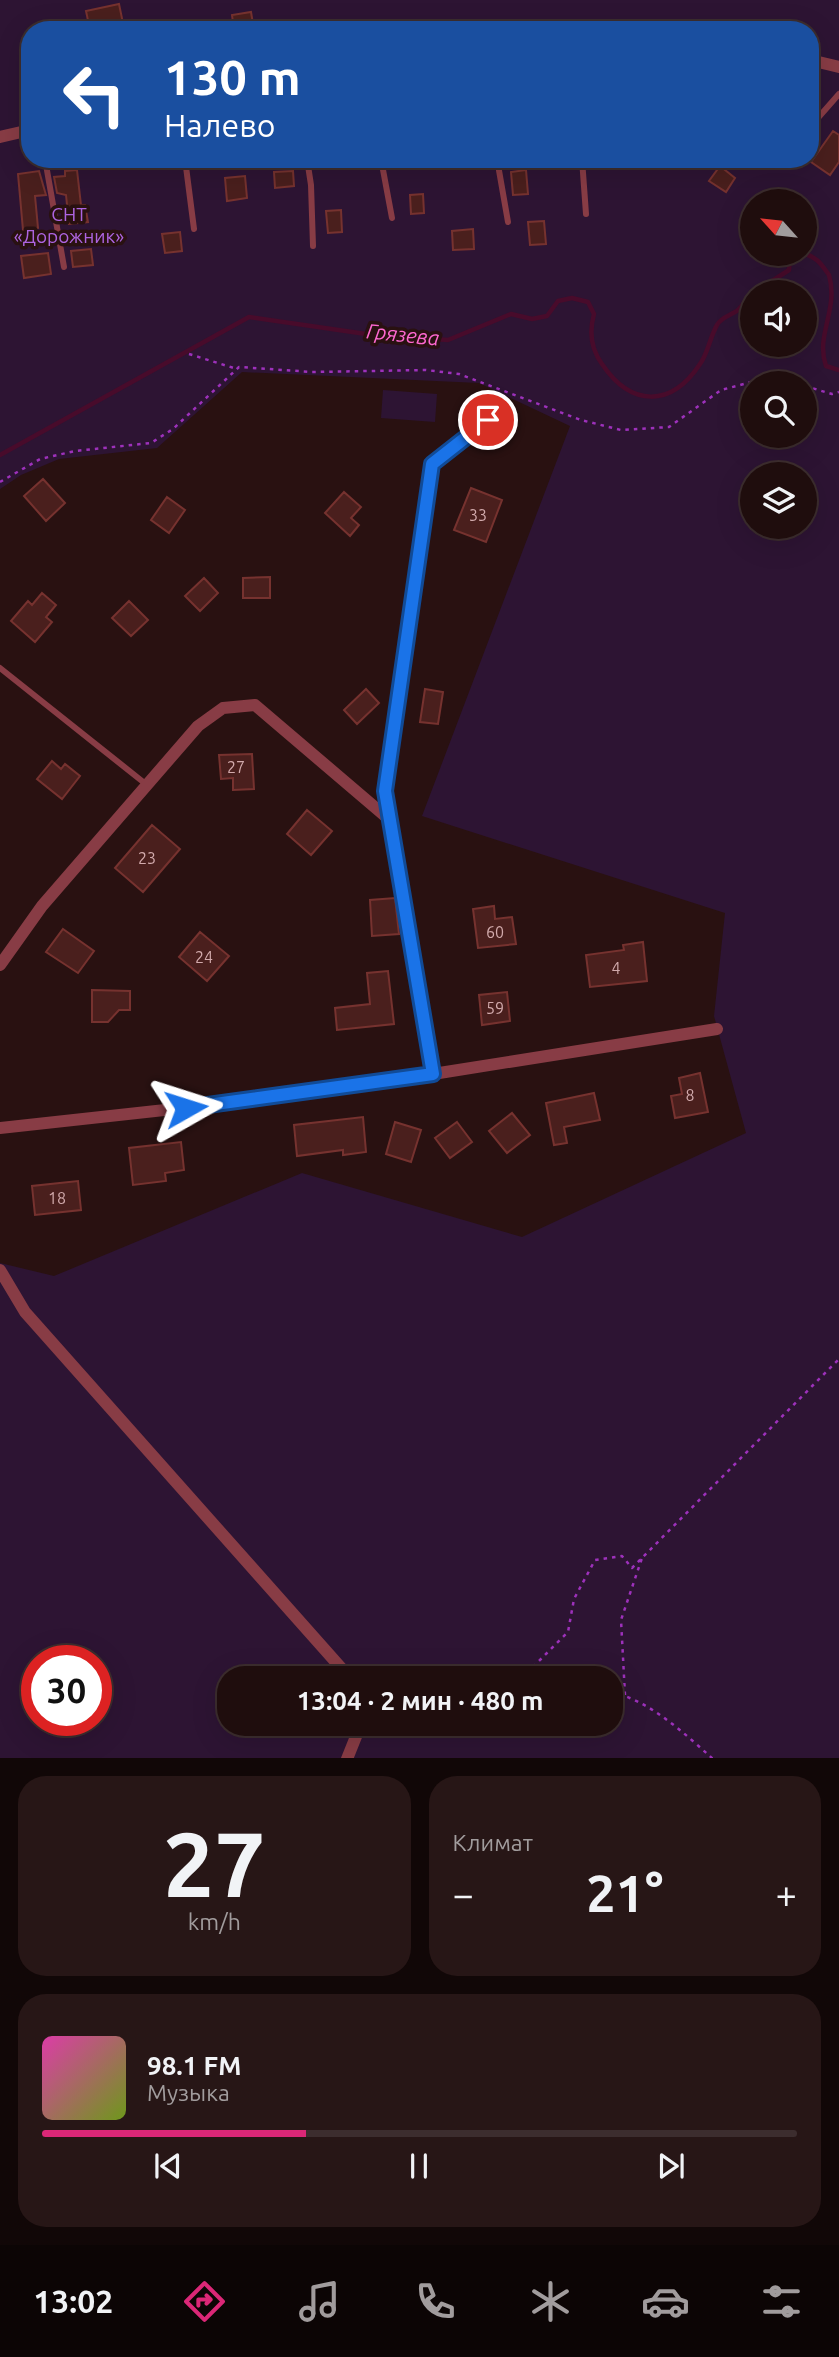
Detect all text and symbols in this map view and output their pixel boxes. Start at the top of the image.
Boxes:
icon: left [49,49,140,140]
text: 130 m [164,49,301,104]
text: Налево [164,107,276,143]
north arrow [740,189,817,266]
map controls [740,189,817,539]
park label: СНТ «Дорожник» [14,203,124,247]
button: sound [740,280,817,357]
water label: Грязева [365,318,441,350]
button: search [740,371,817,448]
pin [458,390,518,450]
icon: arrive [469,401,507,439]
button: layers [740,462,817,539]
house number: 33 [469,506,487,524]
house number: 27 [227,758,245,776]
house number: 23 [138,849,156,867]
house number: 60 [486,923,504,941]
house number: 24 [195,948,213,966]
house number: 4 [611,959,621,977]
house number: 59 [486,999,504,1017]
position arrow [149,1071,223,1145]
house number: 8 [685,1086,695,1104]
house number: 18 [48,1189,66,1207]
speed limit sign: 30 [21,1645,112,1736]
text: 13:04 · 2 мин · 480 m [297,1686,543,1715]
text: 27 [163,1812,266,1914]
text: Климат [453,1830,533,1855]
text: 21° [586,1864,663,1922]
text: − [453,1873,474,1915]
text: + [776,1873,797,1915]
text: km/h [188,1909,241,1934]
text: 98.1 FM [147,2051,241,2080]
text: Музыка [147,2080,230,2105]
icon: previous [149,2147,187,2185]
icon: pause [400,2147,438,2185]
icon: next [652,2147,690,2185]
icon: directions [180,2277,229,2326]
icon: music [295,2277,344,2326]
icon: phone [411,2277,460,2326]
icon: climate [526,2277,575,2326]
icon: car [641,2277,690,2326]
icon: filters [757,2277,806,2326]
text: 13:02 [33,2283,113,2319]

